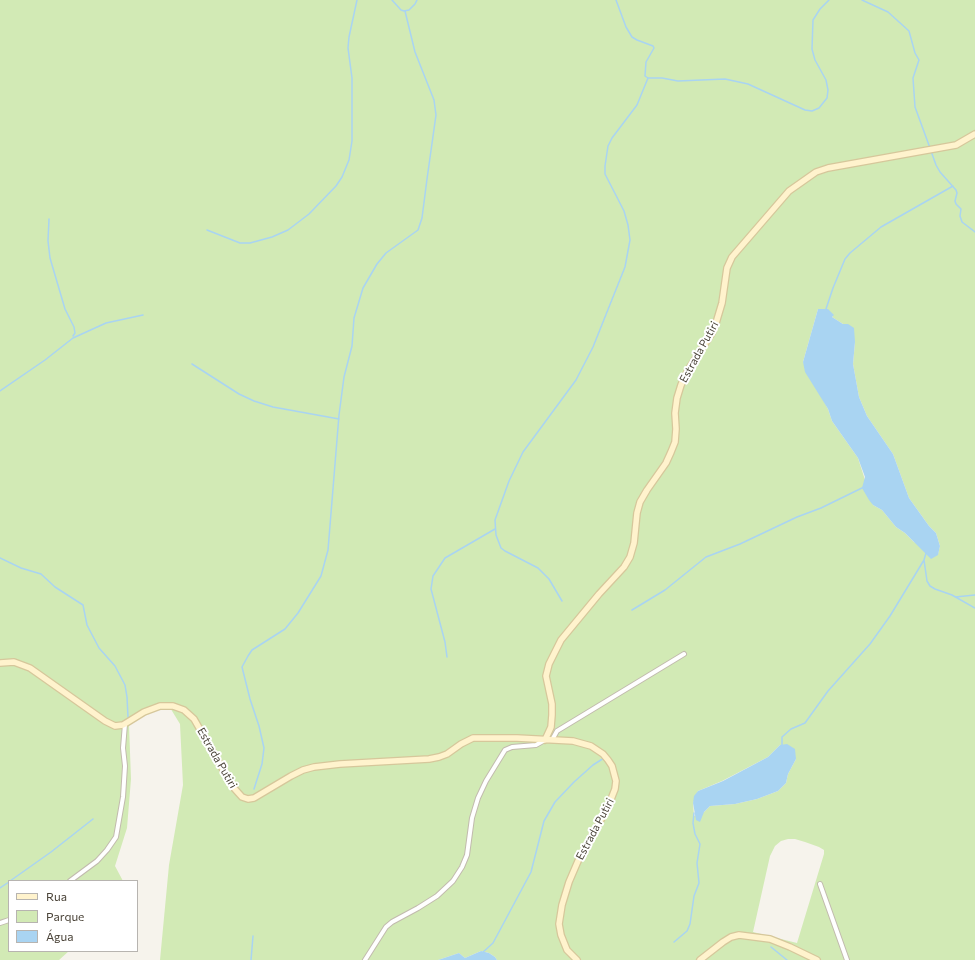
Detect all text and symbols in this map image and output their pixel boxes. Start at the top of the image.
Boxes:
street label: Estrada Putiri [677,319,721,385]
street label: Estrada Putiri [194,725,240,791]
street label: Estrada Putiri [573,796,617,862]
legend [8,880,138,952]
text: Rua [46,889,67,903]
text: Parque [46,909,84,923]
text: Água [46,929,74,943]

